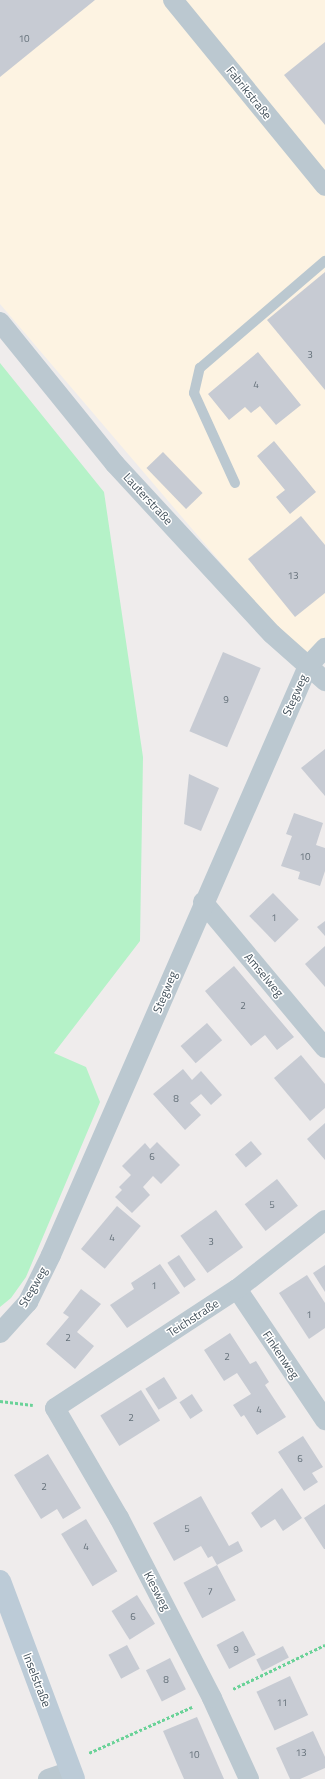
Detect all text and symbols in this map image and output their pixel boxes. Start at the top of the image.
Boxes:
house number: 10 [18,33,30,45]
street label: Fabrikstraße [223,64,275,122]
house number: 3 [307,349,313,361]
house number: 4 [253,379,259,391]
street label: Lauterstraße [120,470,176,528]
house number: 13 [287,570,299,582]
street label: Stegweg [279,672,311,718]
house number: 9 [223,694,229,706]
house number: 10 [299,851,311,863]
house number: 1 [271,912,277,924]
street label: Amselweg [241,950,287,1000]
street label: Stegweg [150,969,180,1015]
house number: 2 [240,1000,246,1012]
house number: 8 [173,1093,179,1105]
house number: 6 [149,1151,155,1163]
house number: 5 [269,1199,275,1211]
house number: 4 [109,1232,115,1244]
house number: 3 [208,1236,214,1248]
street label: Stegweg [16,1264,50,1310]
house number: 1 [151,1280,157,1292]
street label: Teichstraße [165,1296,221,1340]
house number: 1 [306,1309,312,1321]
street label: Finkenweg [260,1328,302,1382]
house number: 2 [65,1332,71,1344]
house number: 2 [224,1351,230,1363]
house number: 4 [256,1404,262,1416]
house number: 2 [128,1412,134,1424]
house number: 6 [297,1453,303,1465]
house number: 2 [41,1481,47,1493]
house number: 5 [184,1523,190,1535]
house number: 4 [83,1541,89,1553]
street label: Kiesweg [141,1569,173,1613]
house number: 7 [207,1586,213,1598]
house number: 6 [130,1611,136,1623]
house number: 9 [233,1644,239,1656]
street label: Inselstraße [20,1651,54,1709]
house number: 8 [163,1674,169,1686]
house number: 11 [276,1697,288,1709]
house number: 13 [295,1747,307,1759]
house number: 10 [188,1749,200,1761]

